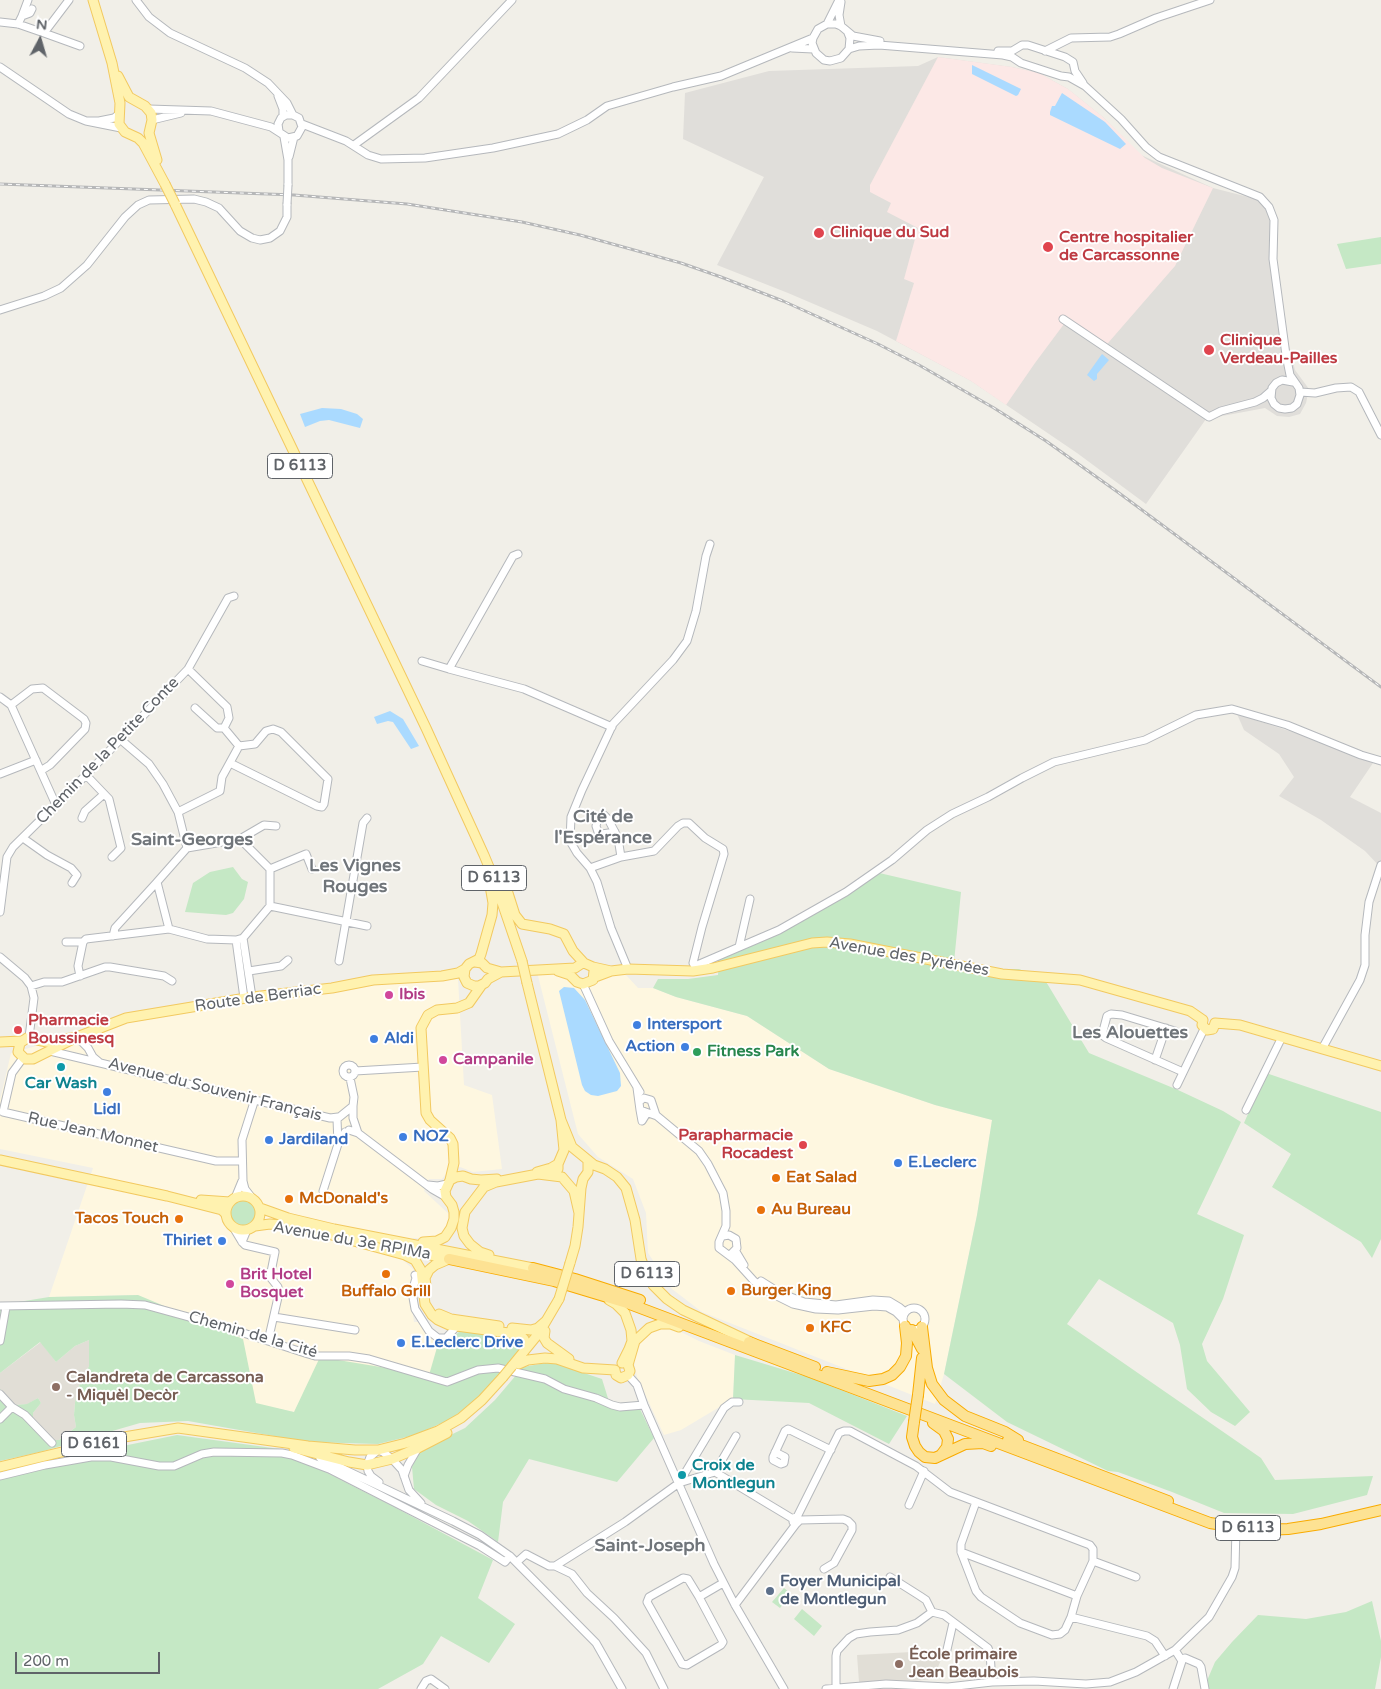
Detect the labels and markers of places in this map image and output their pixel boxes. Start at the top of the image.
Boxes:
place label: Clinique du Sud [830,223,949,243]
marker: Clinique du Sud [812,226,826,240]
place label: Centre hospitalier de Carcassonne [1059,228,1193,266]
marker: Centre hospitalier de Carcassonne [1041,240,1055,254]
place label: Clinique Verdeau-Pailles [1220,331,1338,369]
marker: Clinique Verdeau-Pailles [1202,343,1216,357]
place label: Ibis [399,985,425,1005]
marker: Ibis [383,989,395,1001]
place label: Pharmacie Boussinesq [28,1011,114,1049]
place label: Intersport [647,1015,722,1035]
marker: Intersport [631,1019,643,1031]
marker: Pharmacie Boussinesq [12,1024,24,1036]
place label: Aldi [384,1029,414,1049]
marker: Aldi [368,1033,380,1045]
place label: Action [625,1037,675,1057]
marker: Action [679,1041,691,1053]
place label: Fitness Park [707,1042,799,1062]
marker: Fitness Park [691,1046,703,1058]
place label: Campanile [453,1050,534,1070]
marker: Campanile [437,1054,449,1066]
marker: Car Wash [55,1061,67,1073]
place label: Car Wash [25,1074,97,1094]
marker: Lidl [101,1086,113,1098]
place label: Lidl [93,1100,121,1120]
place label: Parapharmacie Rocadest [678,1126,793,1164]
place label: NOZ [413,1127,449,1147]
place label: Jardiland [279,1130,348,1150]
marker: NOZ [397,1131,409,1143]
marker: Jardiland [263,1134,275,1146]
marker: Parapharmacie Rocadest [797,1139,809,1151]
place label: E.Leclerc [908,1153,977,1173]
marker: E.Leclerc [892,1157,904,1169]
place label: Eat Salad [786,1168,857,1188]
marker: Eat Salad [770,1172,782,1184]
place label: McDonald's [299,1189,388,1209]
marker: McDonald's [283,1193,295,1205]
place label: Au Bureau [771,1200,851,1220]
marker: Au Bureau [755,1204,767,1216]
place label: Tacos Touch [75,1209,169,1229]
marker: Tacos Touch [173,1213,185,1225]
place label: Thiriet [163,1231,212,1251]
marker: Thiriet [216,1235,228,1247]
place label: Brit Hotel Bosquet [240,1265,312,1303]
marker: Buffalo Grill [380,1268,392,1280]
marker: Brit Hotel Bosquet [224,1278,236,1290]
place label: Burger King [741,1281,832,1301]
place label: Buffalo Grill [341,1282,431,1302]
marker: Burger King [725,1285,737,1297]
place label: KFC [820,1318,851,1338]
marker: KFC [804,1322,816,1334]
place label: E.Leclerc Drive [411,1333,523,1353]
marker: E.Leclerc Drive [395,1337,407,1349]
place label: Calandreta de Carcassona - Miquèl Decòr [66,1368,264,1406]
marker: Calandreta de Carcassona - Miquèl Decòr [50,1381,62,1393]
place label: Croix de Montlegun [692,1456,775,1494]
marker: Croix de Montlegun [676,1469,688,1481]
place label: Foyer Municipal de Montlegun [780,1572,901,1610]
marker: Foyer Municipal de Montlegun [764,1585,776,1597]
place label: École primaire Jean Beaubois [909,1645,1019,1683]
marker: École primaire Jean Beaubois [893,1658,905,1670]

